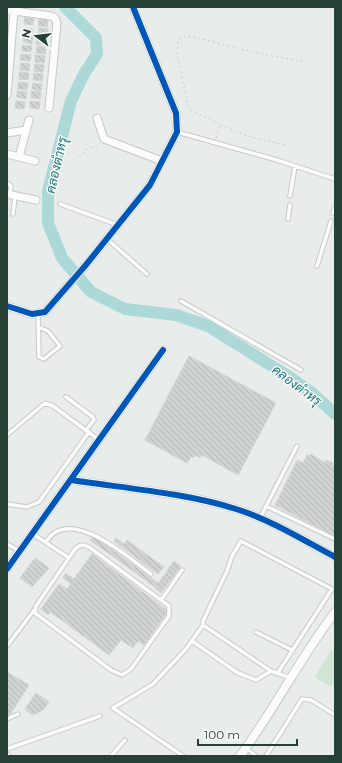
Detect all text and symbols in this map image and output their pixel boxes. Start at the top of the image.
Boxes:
north arrow [16,16,56,56]
text: N [18,27,34,40]
water label: คลองตำหรุ [42,134,72,195]
water label: คลองตำหรุ [268,361,325,411]
scale bar [198,721,297,747]
text: 100 m [204,727,240,742]

